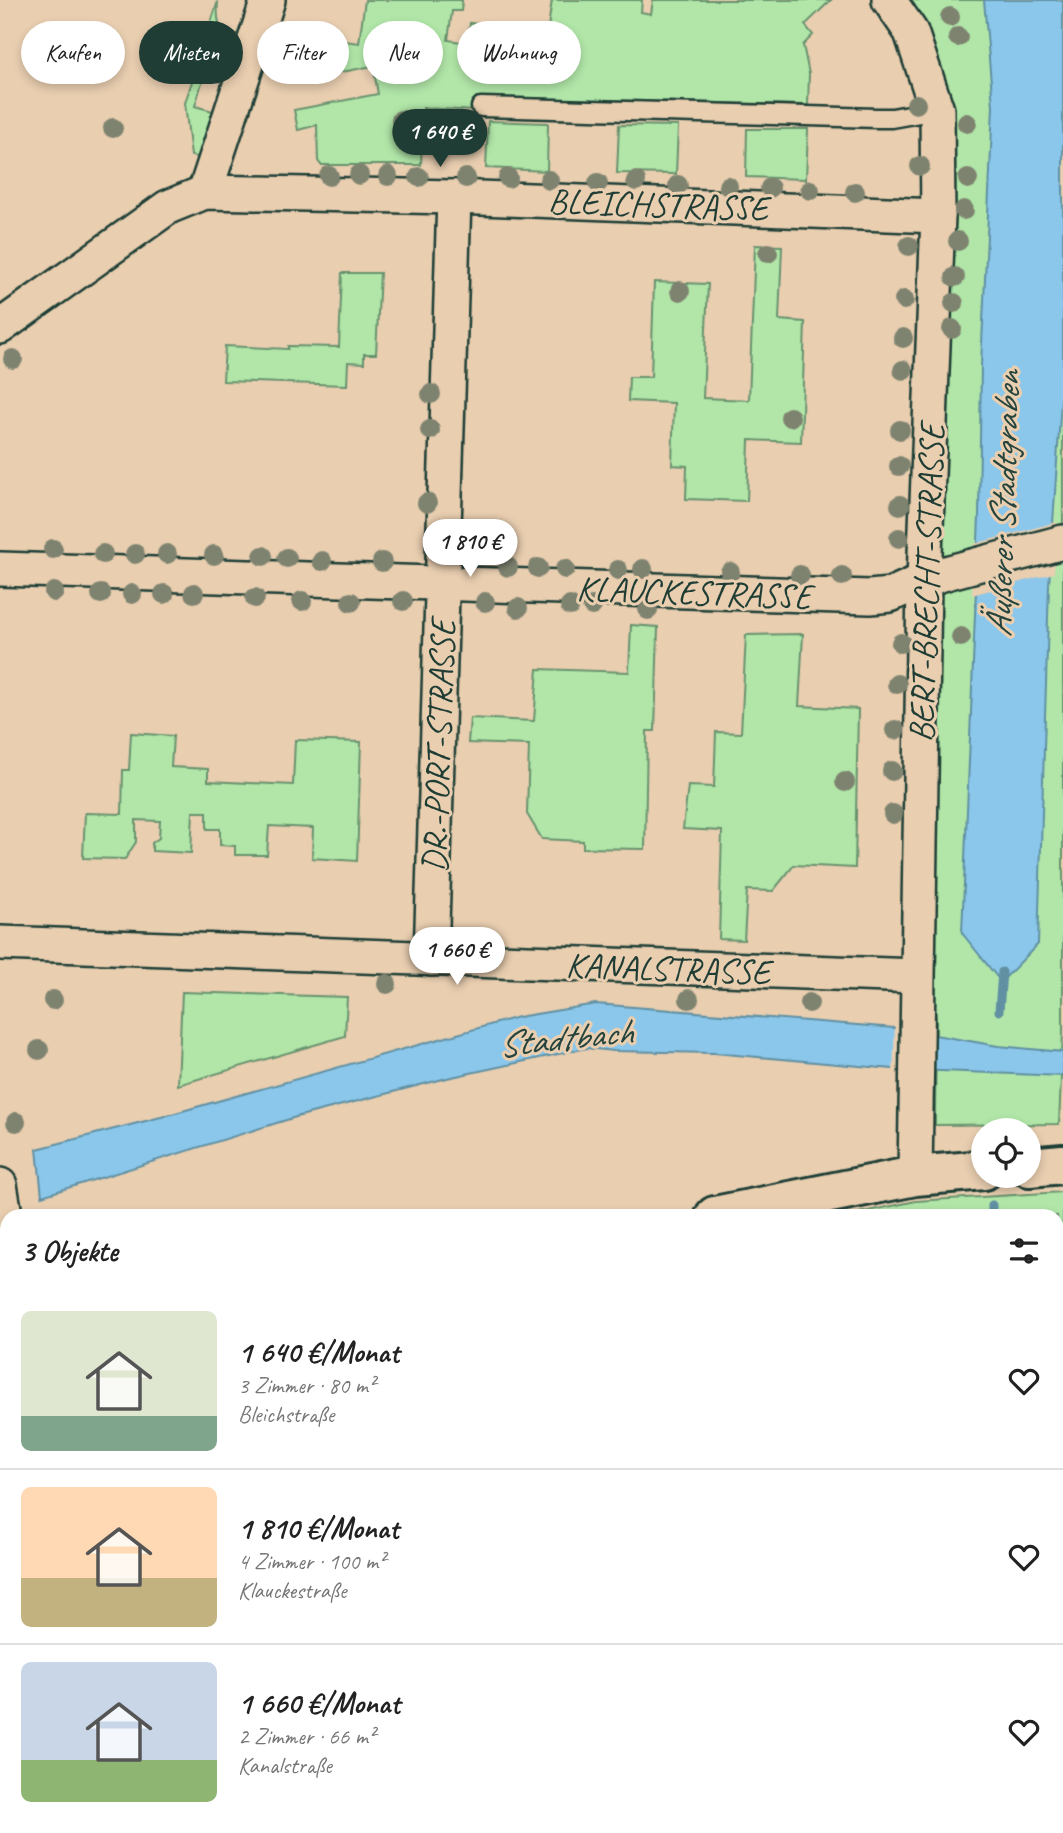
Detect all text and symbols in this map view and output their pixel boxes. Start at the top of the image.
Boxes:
chip: Kaufen [21,21,125,84]
chip: Mieten [139,21,243,84]
chip: Filter [257,21,349,84]
chip: Neu [363,21,443,84]
chip: Wohnung [457,21,581,84]
pin: 1 640 € [375,110,505,169]
text: 1 640 € [408,117,472,146]
street label: BLEICHSTRASSE [547,178,773,231]
water label: Äußerer Stadtgraben [974,367,1031,638]
street label: BERT-BRECHT-STRASSE [898,418,955,743]
pin: 1 810 € [405,520,535,579]
text: 1 810 € [439,527,501,556]
street label: KLAUCKESTRASSE [576,566,817,619]
street label: DR.-PORT-STRASSE [412,614,466,873]
pin: 1 660 € [392,928,522,987]
text: 1 660 € [425,935,489,964]
street label: KANALSTRASSE [565,942,775,995]
water label: Stadtbach [496,1007,637,1068]
map controls [971,1118,1041,1188]
button: locate [971,1118,1041,1188]
text: 3 Objekte [21,1232,118,1270]
icon: filters [1005,1232,1043,1270]
text: 1 640 €/Monat [238,1333,399,1371]
icon: home [77,1339,161,1423]
icon: heart [1005,1362,1043,1400]
text: 3 Zimmer · 80 m² [238,1371,375,1400]
text: Bleichstraße [238,1400,334,1429]
text: 1 810 €/Monat [238,1509,399,1547]
icon: home [77,1515,161,1599]
icon: heart [1005,1538,1043,1576]
text: 4 Zimmer · 100 m² [238,1547,385,1576]
text: Klauckestraße [238,1576,347,1605]
text: 1 660 €/Monat [238,1684,400,1722]
icon: home [77,1690,161,1774]
icon: heart [1005,1713,1043,1751]
text: 2 Zimmer · 66 m² [238,1722,375,1751]
text: Kanalstraße [238,1751,332,1780]

